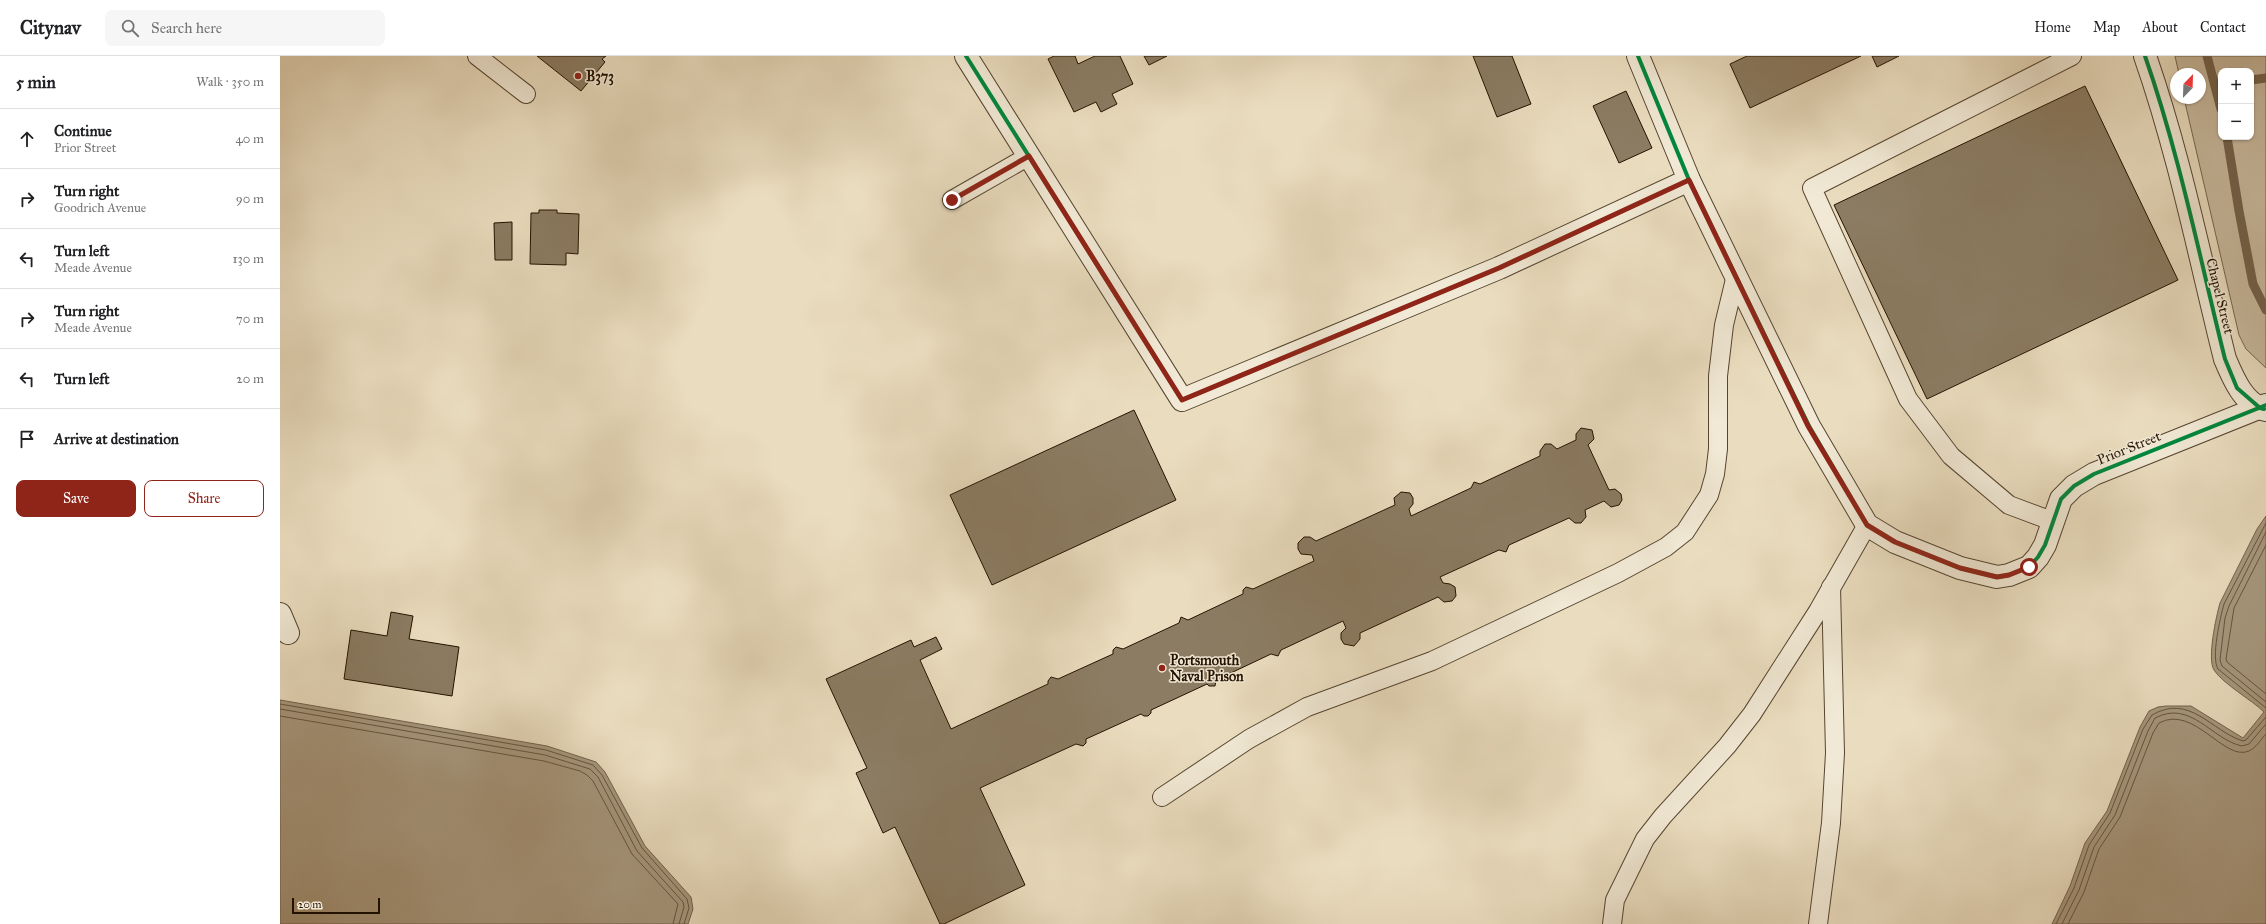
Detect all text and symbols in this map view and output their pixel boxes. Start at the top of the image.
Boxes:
search box [105,10,385,46]
text: Citynav [20,16,81,39]
icon: search [119,17,141,39]
text: Search here [151,19,222,37]
text: Home [2034,19,2071,36]
text: Map [2093,19,2120,36]
text: About [2142,19,2178,36]
text: Contact [2200,19,2246,36]
place label: B373 [586,68,614,86]
north arrow [2170,68,2206,104]
map controls [2218,68,2254,140]
button: + [2218,68,2254,104]
marker: B373 [573,71,583,81]
text: 5 min [16,72,56,93]
text: Walk · 350 m [196,74,264,90]
button: − [2218,104,2254,140]
text: Continue [54,122,112,140]
icon: ahead [16,128,38,150]
text: 40 m [235,131,264,147]
text: Prior Street [54,140,116,156]
text: Turn right [54,182,119,200]
icon: right [16,188,38,210]
text: 90 m [236,191,264,207]
route end [943,191,961,209]
text: Goodrich Avenue [54,200,146,216]
text: Turn left [54,242,110,260]
icon: left [16,248,38,270]
text: 130 m [232,251,264,267]
street label: Chapel Street [2202,256,2238,336]
text: Meade Avenue [54,260,132,276]
text: Turn right [54,302,119,320]
icon: right [16,308,38,330]
text: 70 m [236,311,264,327]
text: Meade Avenue [54,320,132,336]
icon: left [16,368,38,390]
text: Turn left [54,370,110,388]
text: 20 m [236,371,264,387]
icon: arrive [16,428,38,450]
street label: Prior Street [2095,428,2163,468]
text: Arrive at destination [54,430,179,448]
button: Save [16,480,136,517]
button: Share [144,480,264,517]
route start [2020,558,2038,576]
place label: Portsmouth Naval Prison [1170,652,1244,685]
marker: Portsmouth Naval Prison [1157,663,1167,673]
scale bar [292,896,380,915]
text: 20 m [298,898,321,911]

